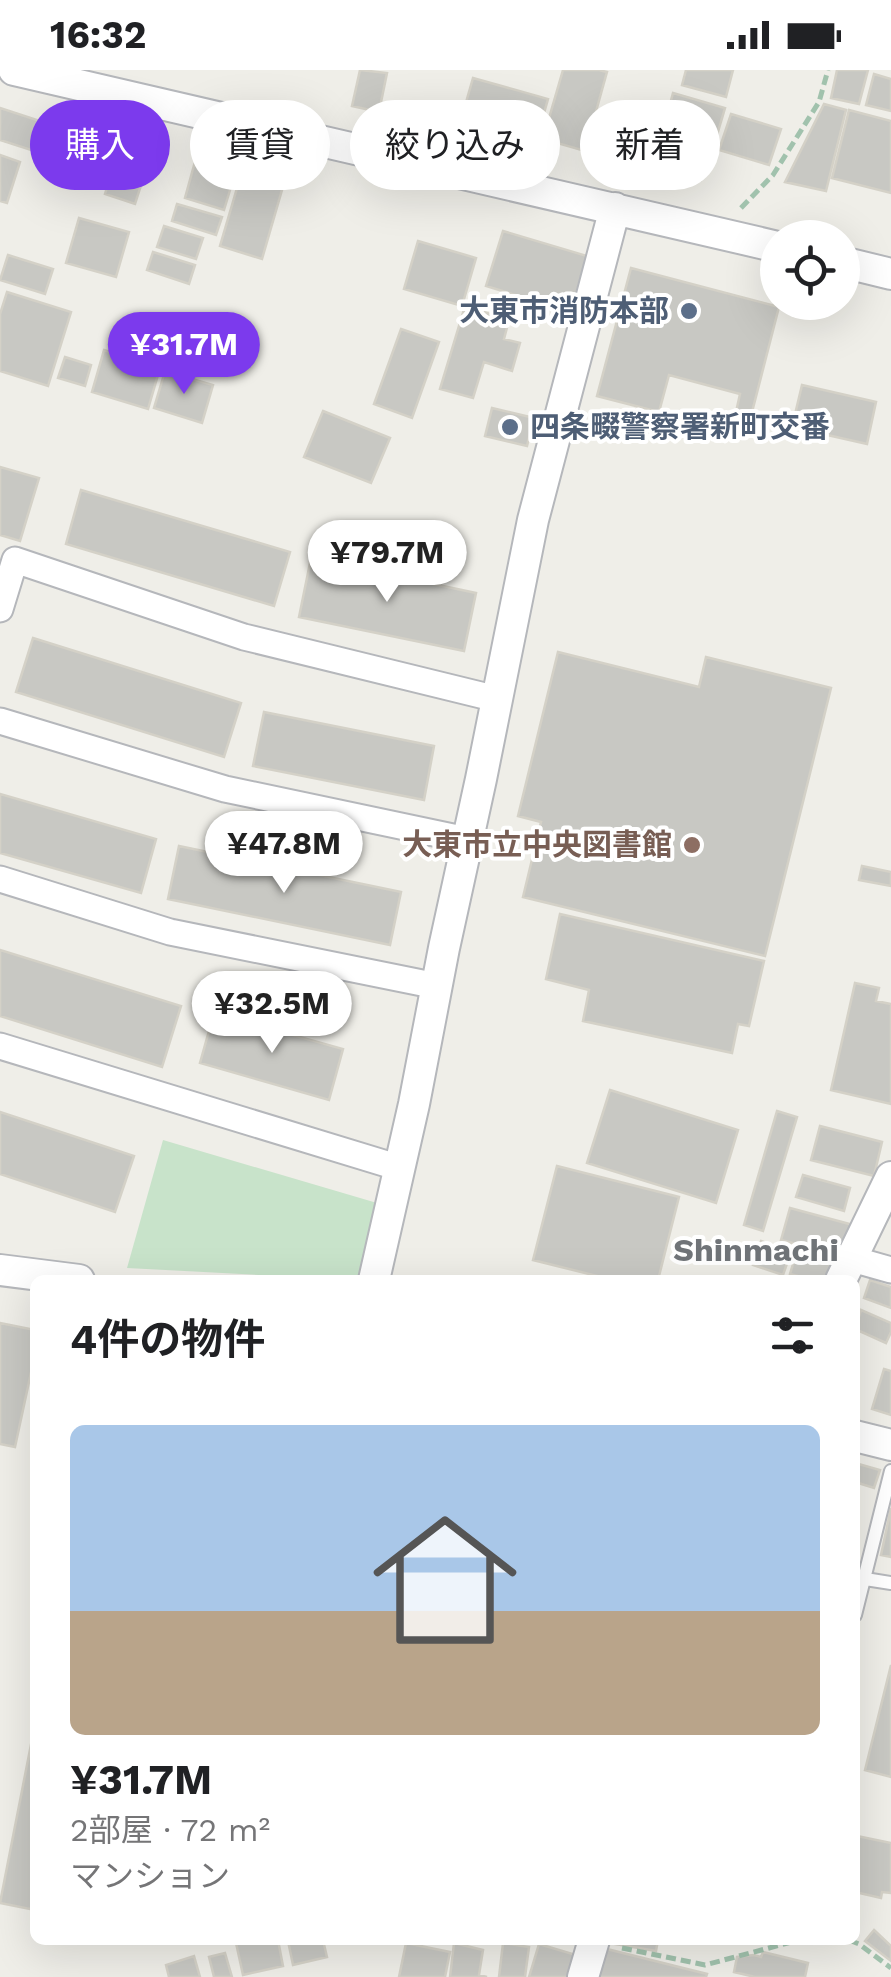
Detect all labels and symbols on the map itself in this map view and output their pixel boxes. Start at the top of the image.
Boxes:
place label: 大東市消防本部 [459,293,669,328]
marker: 大東市消防本部 [678,300,700,322]
pin: ¥31.7M [103,312,265,397]
place label: 四条畷警察署新町交番 [530,409,830,444]
marker: 四条畷警察署新町交番 [499,416,521,438]
pin: ¥79.7M [306,520,468,605]
pin: ¥47.8M [203,811,365,896]
place label: 大東市立中央図書館 [402,827,672,862]
marker: 大東市立中央図書館 [681,834,703,856]
pin: ¥32.5M [191,971,353,1056]
district label: Shinmachi [673,1231,839,1269]

